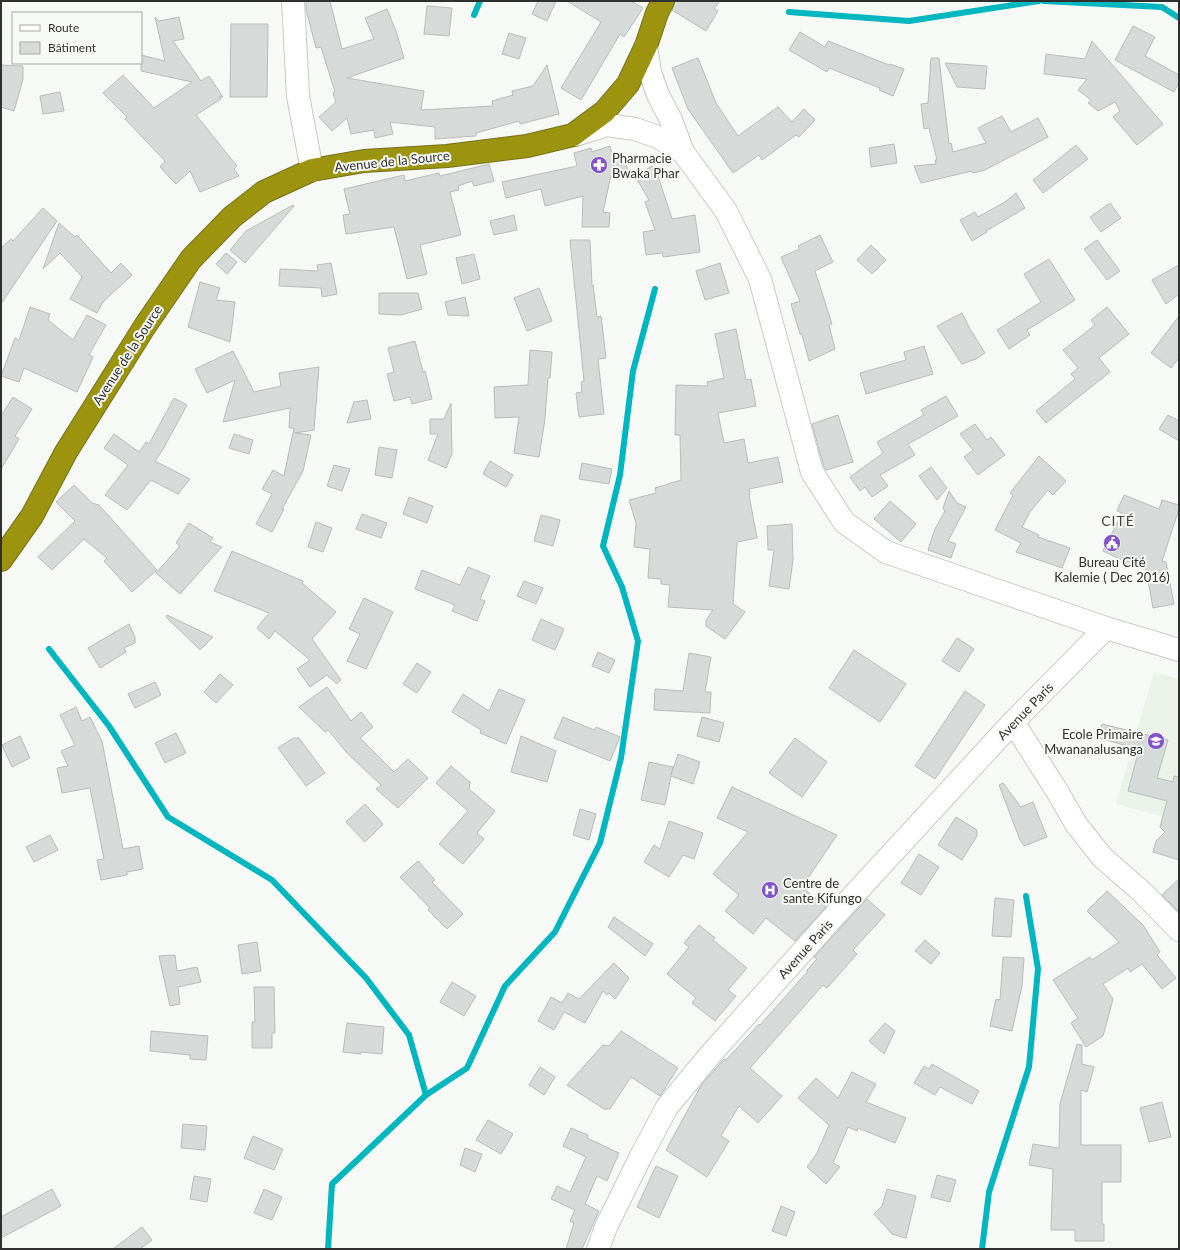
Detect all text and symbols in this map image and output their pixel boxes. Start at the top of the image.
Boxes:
legend [12,12,142,64]
text: Route [48,20,79,35]
text: Bâtiment [48,40,97,55]
street label: Avenue de la Source [334,147,451,175]
place label: Pharmacie Bwaka Phar [612,150,680,181]
pharmacy icon: Pharmacie Bwaka Phar [589,155,609,175]
street label: Avenue de la Source [89,302,165,408]
district label: CITÉ [1101,512,1135,529]
public building icon: Bureau Cité Kalemie ( Dec 2016) [1102,533,1122,553]
place label: Bureau Cité Kalemie ( Dec 2016) [1054,554,1170,585]
street label: Avenue Paris [994,679,1057,743]
place label: Ecole Primaire Mwananalusanga [1044,726,1143,757]
school or university icon: Ecole Primaire Mwananalusanga [1146,731,1166,751]
place label: Centre de sante Kifungo [783,875,862,906]
hospital icon: Centre de sante Kifungo [760,880,780,900]
street label: Avenue Paris [774,916,836,982]

